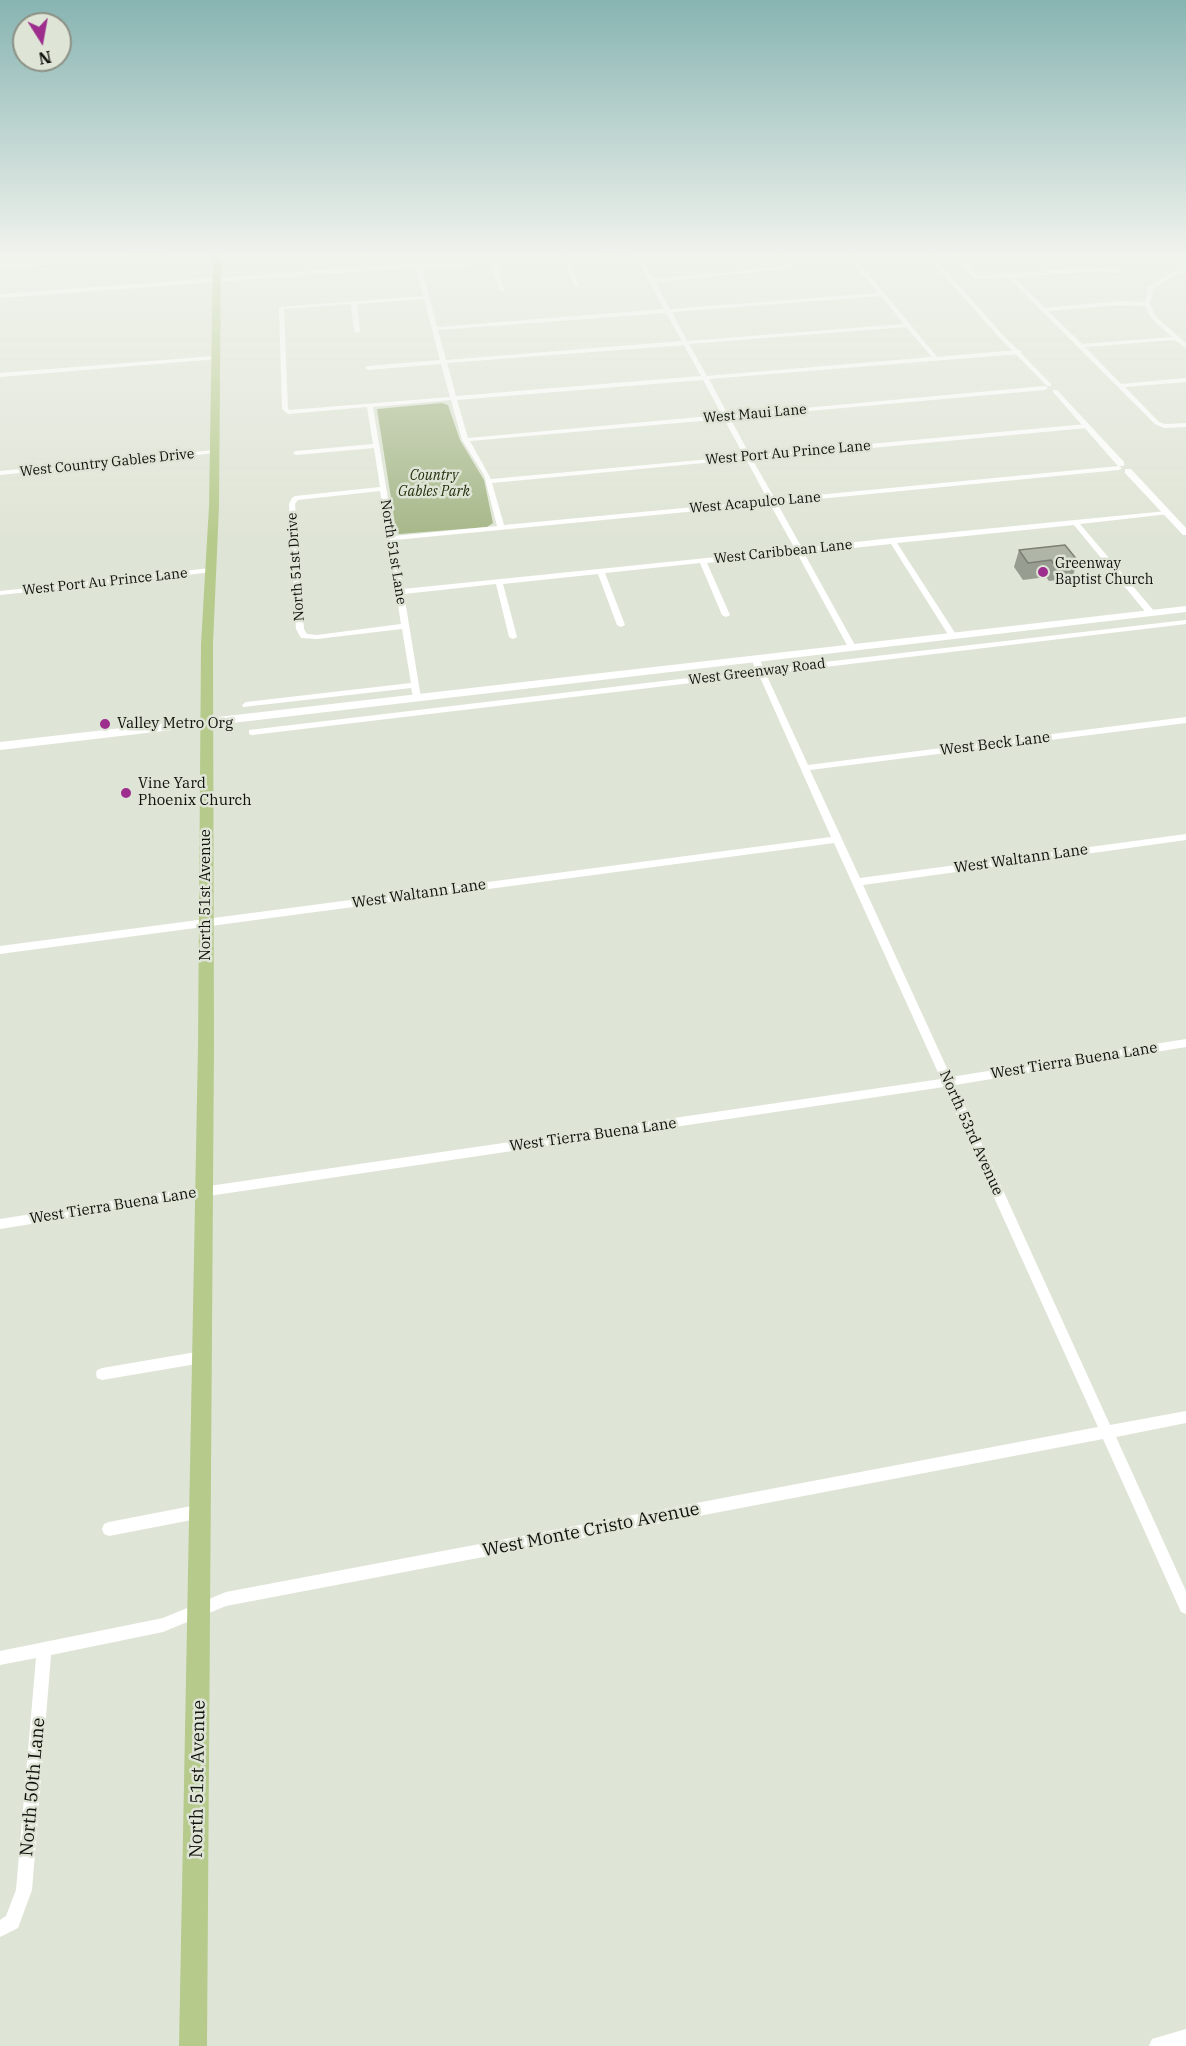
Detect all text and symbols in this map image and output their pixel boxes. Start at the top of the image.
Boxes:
north arrow [12,12,72,72]
text: N [37,47,53,69]
street label: West Maui Lane [703,401,807,427]
street label: West Port Au Prince Lane [705,437,871,469]
street label: West Country Gables Drive [19,445,195,481]
park label: Country Gables Park [398,468,470,500]
street label: West Acapulco Lane [689,489,821,517]
street label: North 51st Lane [376,498,410,606]
street label: North 51st Drive [284,512,308,622]
street label: West Caribbean Lane [713,536,853,568]
place label: Greenway Baptist Church [1055,556,1154,588]
street label: West Port Au Prince Lane [22,565,188,599]
marker: Greenway Baptist Church [1036,565,1050,579]
street label: West Greenway Road [688,655,826,689]
place label: Valley Metro Org [117,715,233,733]
marker: Valley Metro Org [98,717,112,731]
street label: West Beck Lane [939,728,1051,760]
place label: Vine Yard Phoenix Church [138,775,252,810]
marker: Vine Yard Phoenix Church [119,786,133,800]
street label: North 51st Avenue [197,829,215,961]
street label: West Waltann Lane [953,841,1089,877]
street label: West Waltann Lane [351,876,487,912]
street label: West Tierra Buena Lane [989,1039,1159,1083]
street label: North 53rd Avenue [935,1068,1007,1198]
street label: West Tierra Buena Lane [508,1114,678,1156]
street label: West Tierra Buena Lane [28,1184,198,1228]
street label: West Monte Cristo Avenue [481,1498,701,1562]
street label: North 51st Avenue [186,1700,210,1858]
street label: North 50th Lane [16,1717,50,1857]

